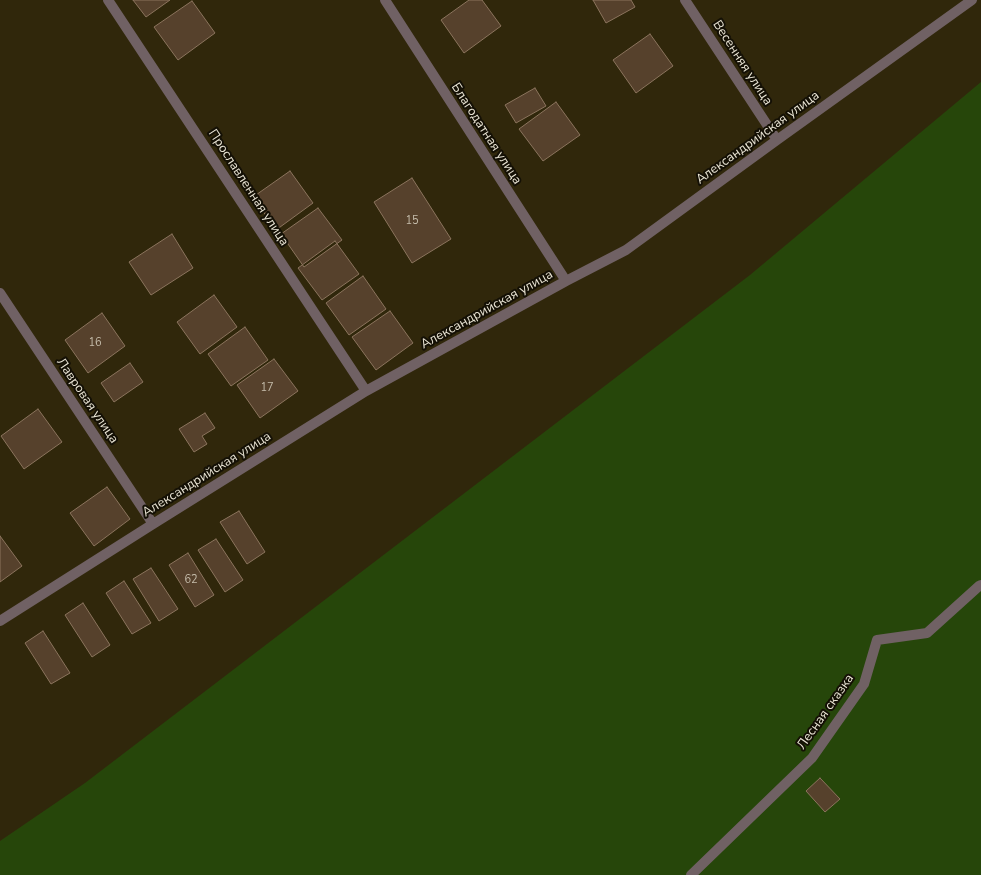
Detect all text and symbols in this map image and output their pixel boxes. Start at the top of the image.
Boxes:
street label: Весенняя улица [709,18,775,108]
street label: Благодатная улица [447,80,525,188]
street label: Александрийская улица [693,88,823,188]
street label: Прославленная улица [204,127,292,249]
house number: 15 [405,214,419,228]
street label: Александрийская улица [418,267,556,353]
house number: 16 [88,336,102,350]
street label: Лавровая улица [53,355,121,447]
house number: 17 [260,381,274,395]
street label: Александрийская улица [140,429,274,521]
house number: 62 [184,573,198,587]
street label: Лесная сказка [794,671,858,753]

